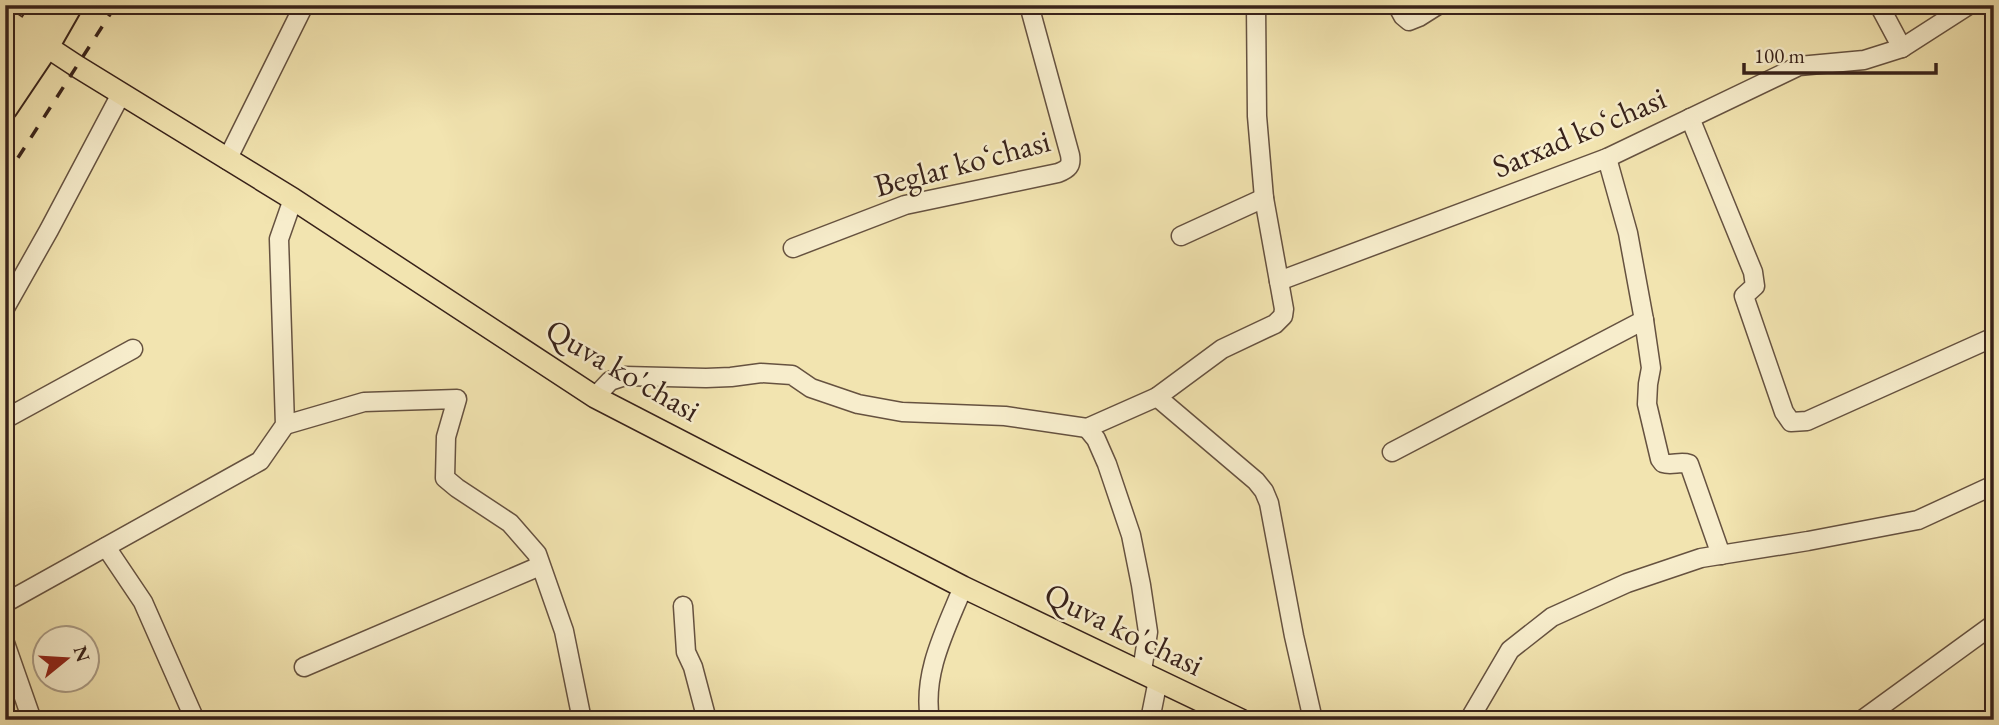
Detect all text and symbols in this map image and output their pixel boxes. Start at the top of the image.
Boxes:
scale bar [1744,32,1936,76]
text: 100 m [1754,42,1805,69]
street label: Sarxad koʻchasi [1486,77,1672,187]
street label: Beglar koʻchasi [869,119,1055,207]
street label: Quva ko'chasi [538,309,708,431]
street label: Quva ko'chasi [1038,572,1210,686]
north arrow [32,624,102,694]
text: N [67,643,96,666]

